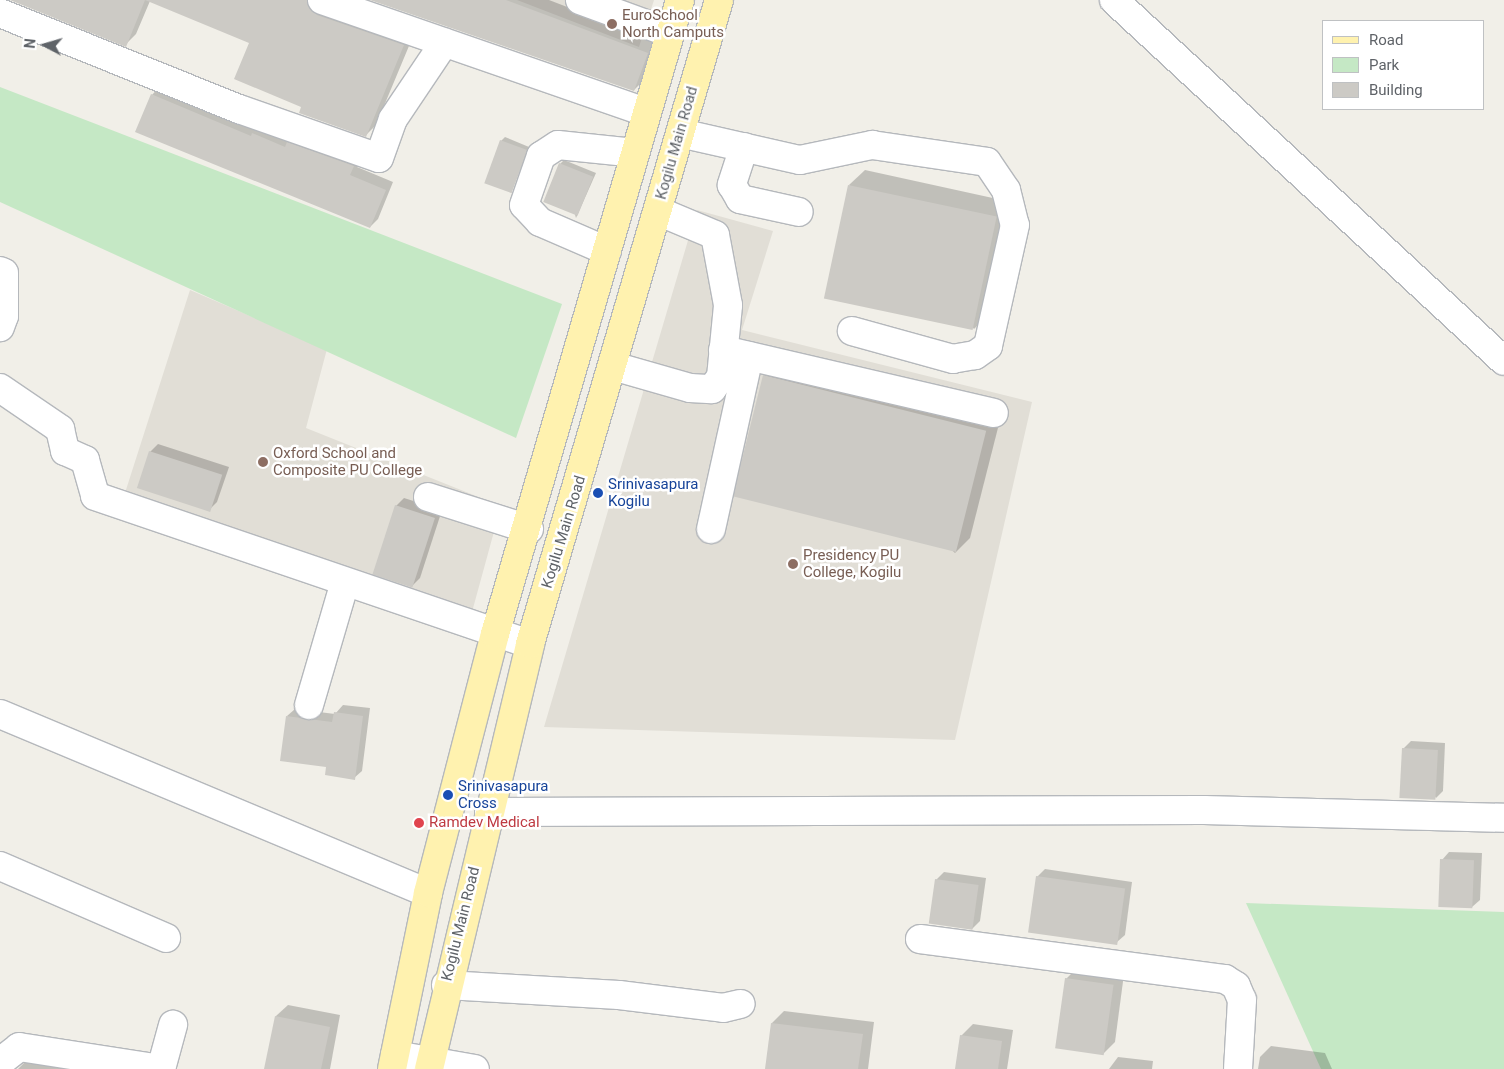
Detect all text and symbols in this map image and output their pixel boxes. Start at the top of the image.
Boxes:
place label: EuroSchool North Camputs [622,6,724,41]
marker: EuroSchool North Camputs [606,18,618,30]
north arrow [20,20,70,70]
legend [1322,20,1484,110]
text: Road [1369,31,1403,49]
text: N [22,38,39,49]
text: Park [1369,56,1399,74]
text: Building [1369,81,1423,99]
street label: Kogilu Main Road [652,84,702,202]
place label: Oxford School and Composite PU College [273,444,422,479]
marker: Oxford School and Composite PU College [257,456,269,468]
street label: Kogilu Main Road [538,474,590,590]
place label: Srinivasapura Kogilu [608,475,698,510]
marker: Srinivasapura Kogilu [592,487,604,499]
place label: Presidency PU College, Kogilu [803,546,901,581]
marker: Presidency PU College, Kogilu [787,558,799,570]
place label: Srinivasapura Cross [458,777,548,812]
marker: Srinivasapura Cross [442,789,454,801]
place label: Ramdev Medical [429,814,540,832]
marker: Ramdev Medical [413,817,425,829]
street label: Kogilu Main Road [438,865,484,983]

